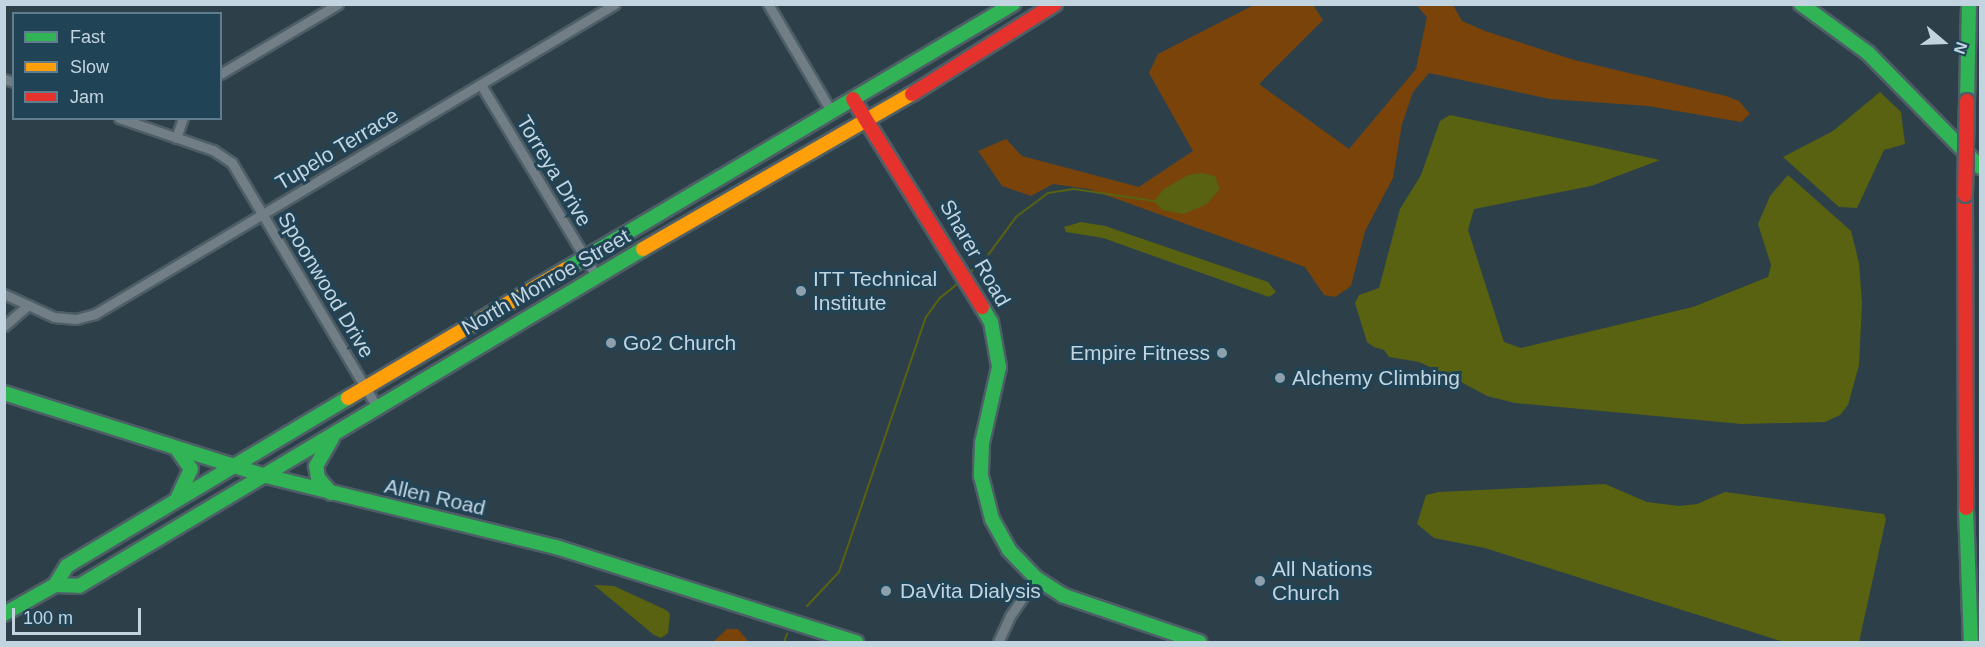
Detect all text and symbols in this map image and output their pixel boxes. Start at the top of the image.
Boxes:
legend [12,12,222,120]
north arrow [1913,12,1973,72]
text: Fast [70,27,105,47]
text: N [1951,40,1970,56]
text: Slow [70,57,109,77]
text: Jam [70,87,104,107]
street label: Tupelo Terrace [271,102,403,196]
street label: Torreya Drive [511,111,597,231]
street label: Sharer Road [934,195,1016,311]
street label: Spoonwood Drive [273,207,379,363]
street label: North Monroe Street [457,224,635,340]
place label: ITT Technical Institute [813,266,938,316]
marker: ITT Technical Institute [794,284,808,298]
place label: Go2 Church [623,330,736,356]
marker: Go2 Church [604,336,618,350]
place label: Empire Fitness [1070,340,1210,366]
marker: Empire Fitness [1215,346,1229,360]
place label: Alchemy Climbing [1292,365,1460,391]
marker: Alchemy Climbing [1273,371,1287,385]
street label: Allen Road [382,473,488,521]
place label: All Nations Church [1272,556,1372,606]
marker: All Nations Church [1253,574,1267,588]
place label: DaVita Dialysis [900,578,1041,604]
marker: DaVita Dialysis [877,582,895,600]
scale bar [15,596,144,634]
text: 100 m [23,608,73,628]

